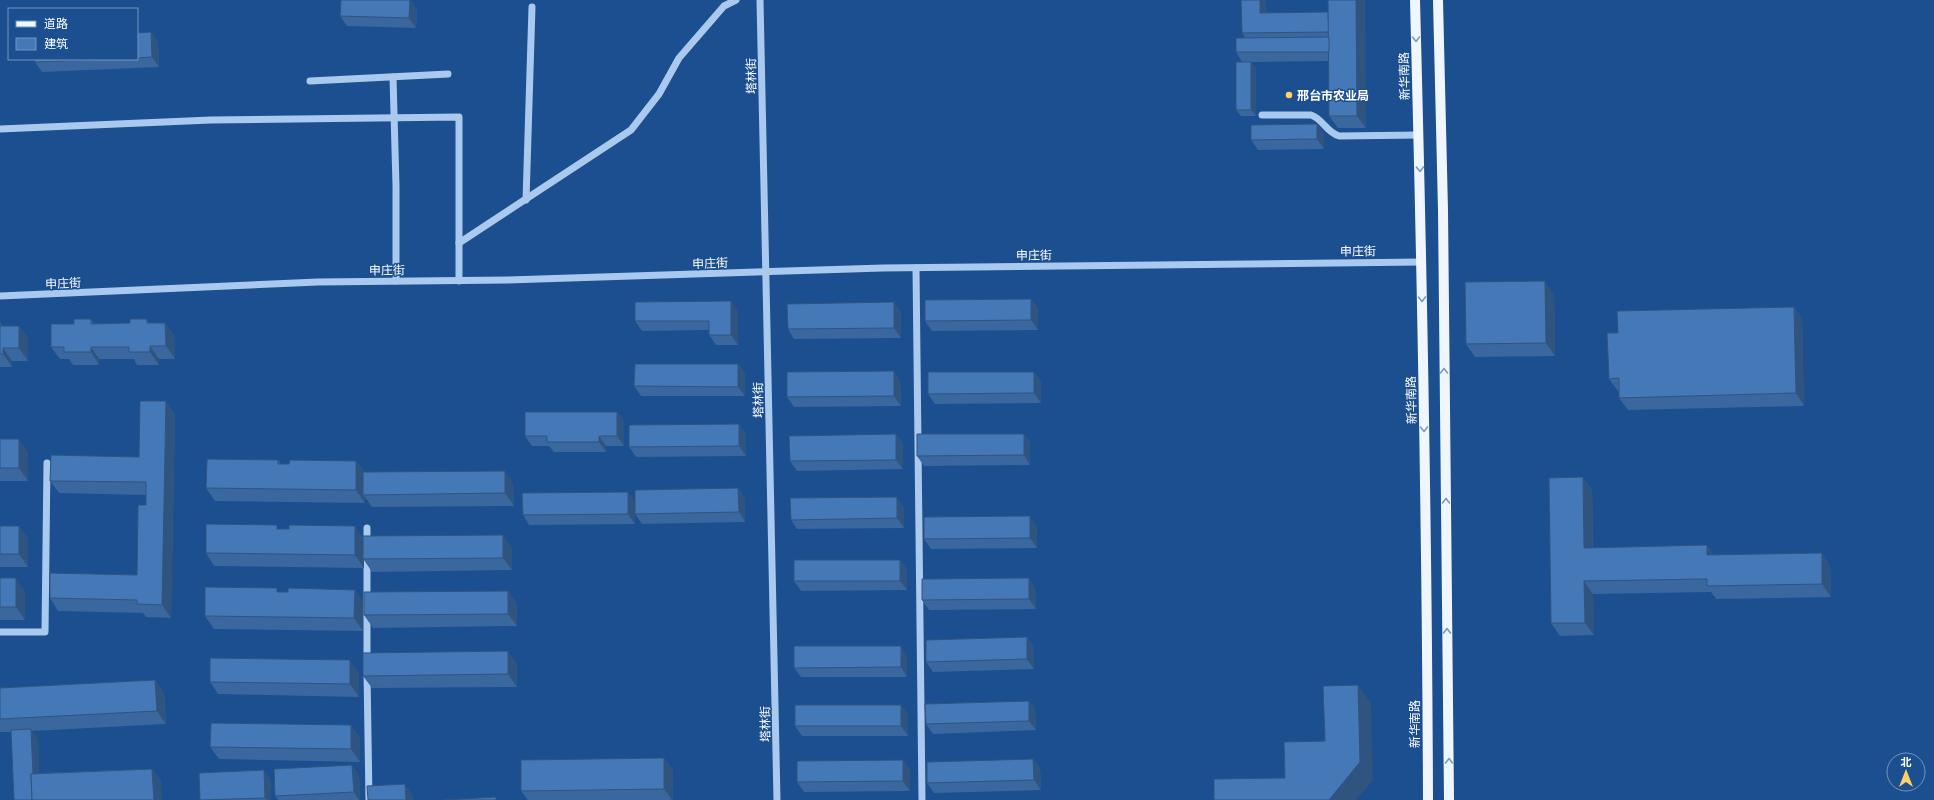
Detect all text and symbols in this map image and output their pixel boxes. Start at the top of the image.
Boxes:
legend [8,8,138,60]
text: 道路 [44,16,68,31]
text: 建筑 [44,36,68,51]
one-way arrow [1412,36,1420,42]
street label: 新华南路 [1396,52,1412,100]
street label: 塔林街 [743,58,759,94]
place label: 邢台市农业局 [1297,88,1369,103]
marker: 邢台市农业局 [1284,90,1294,100]
one-way arrow [1415,166,1424,172]
street label: 申庄街 [1340,243,1376,259]
street label: 申庄街 [1016,247,1052,263]
street label: 申庄街 [692,255,728,271]
street label: 申庄街 [369,262,405,278]
street label: 申庄街 [45,275,81,291]
one-way arrow [1418,296,1426,302]
one-way arrow [1440,368,1448,374]
street label: 新华南路 [1403,376,1419,424]
street label: 塔林街 [750,382,766,418]
one-way arrow [1420,426,1428,432]
one-way arrow [1441,498,1450,504]
one-way arrow [1443,628,1451,634]
street label: 新华南路 [1407,700,1422,748]
street label: 塔林街 [757,706,773,742]
north arrow [1886,752,1926,792]
text: 北 [1901,755,1912,769]
one-way arrow [1444,758,1453,764]

